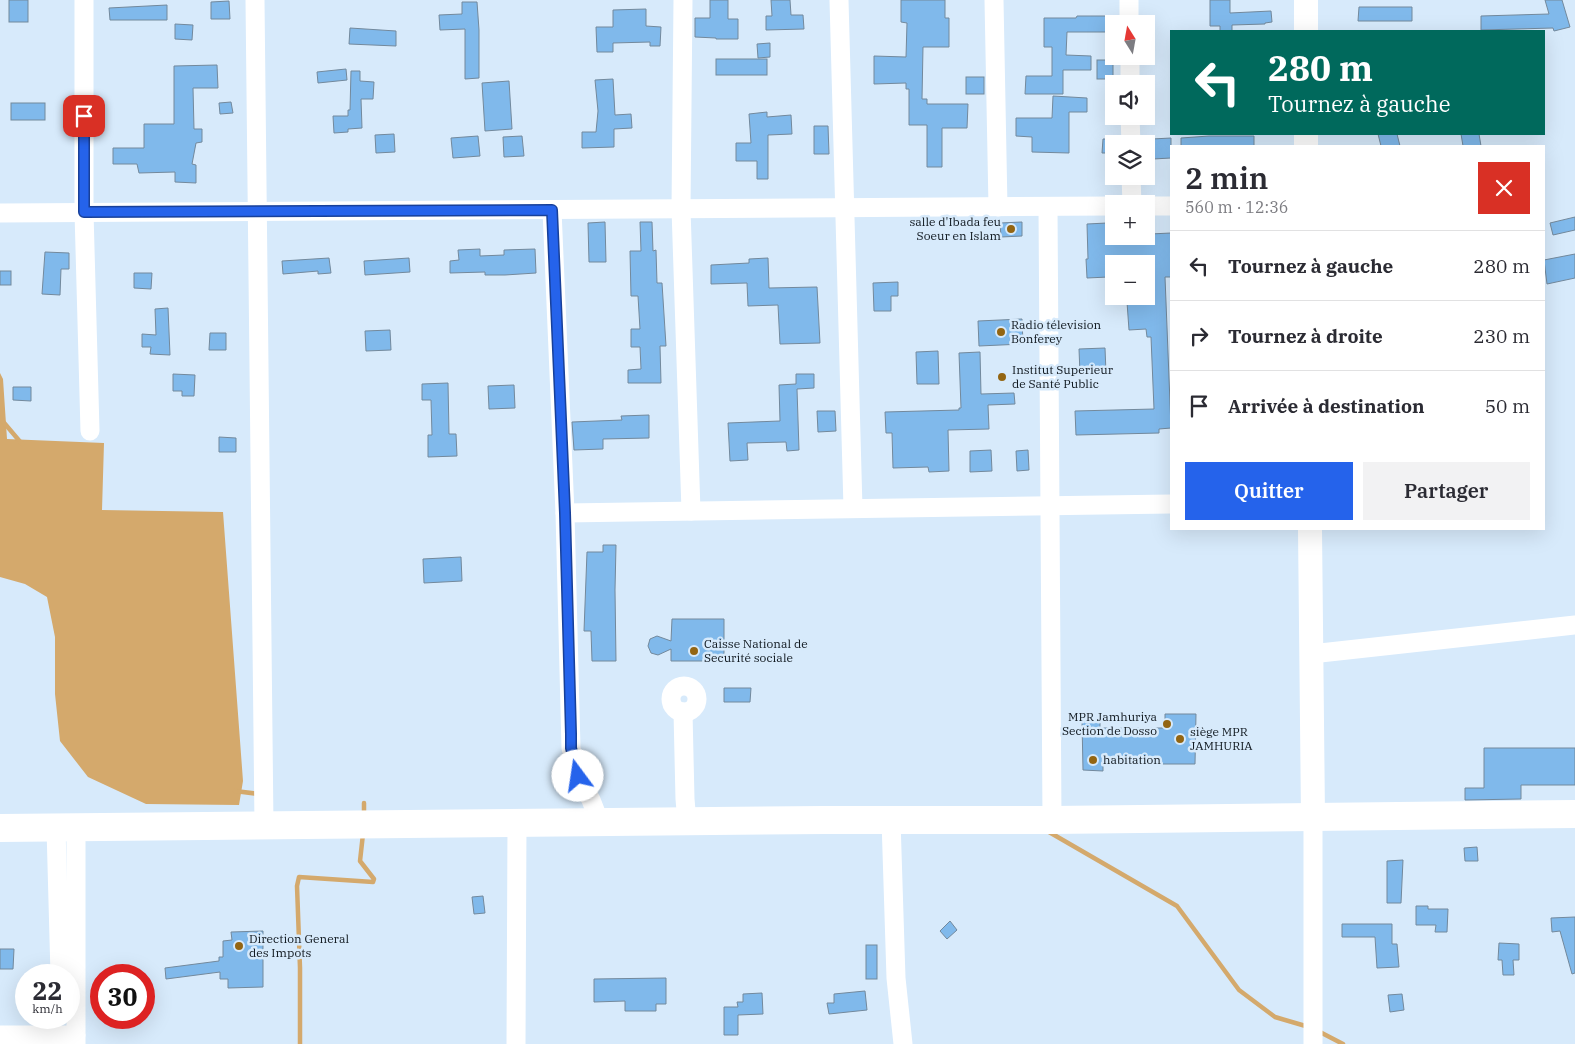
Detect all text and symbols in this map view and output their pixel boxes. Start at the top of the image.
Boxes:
north arrow [1105,15,1155,65]
map controls [1105,15,1155,305]
text: 280 m [1268,45,1373,91]
icon: left [1185,50,1250,115]
button: sound [1105,75,1155,125]
text: Tournez à gauche [1268,89,1451,118]
pin [63,95,105,137]
icon: arrive [70,102,98,130]
button: layers [1105,135,1155,185]
text: 2 min [1185,158,1268,197]
button: close [1478,162,1530,214]
button: + [1105,195,1155,245]
text: 560 m · 12:36 [1185,197,1288,217]
place label: salle d'Ibada feu Soeur en Islam [909,214,1002,243]
marker: salle d'Ibada feu Soeur en Islam [1005,223,1017,235]
icon: left [1185,252,1213,280]
text: Tournez à gauche [1228,254,1393,278]
text: 280 m [1473,254,1530,278]
button: − [1105,255,1155,305]
place label: Radio télevision Bonferey [1011,317,1102,346]
icon: right [1185,322,1213,350]
text: Tournez à droite [1228,324,1383,348]
text: 230 m [1473,324,1530,348]
marker: Radio télevision Bonferey [995,326,1007,338]
place label: Institut Superieur de Santé Public [1012,362,1114,391]
marker: Institut Superieur de Santé Public [996,371,1008,383]
icon: arrive [1185,392,1213,420]
text: Arrivée à destination [1228,394,1425,418]
text: 50 m [1485,394,1530,418]
button: Quitter [1185,462,1353,520]
button: Partager [1363,462,1530,520]
place label: Caisse National de Securité sociale [704,636,808,665]
marker: Caisse National de Securité sociale [688,645,700,657]
place label: MPR Jamhuriya Section de Dosso [1062,709,1157,738]
marker: MPR Jamhuriya Section de Dosso [1161,718,1173,730]
place label: siège MPR JAMHURIA [1190,724,1253,753]
marker: siège MPR JAMHURIA [1174,733,1186,745]
position arrow [551,749,603,801]
place label: habitation [1103,752,1161,767]
marker: habitation [1087,754,1099,766]
place label: Direction General des Impots [249,931,349,960]
marker: Direction General des Impots [233,940,245,952]
speed limit sign: 30 [90,964,155,1029]
text: 22 [32,974,63,1007]
text: km/h [32,1001,63,1016]

